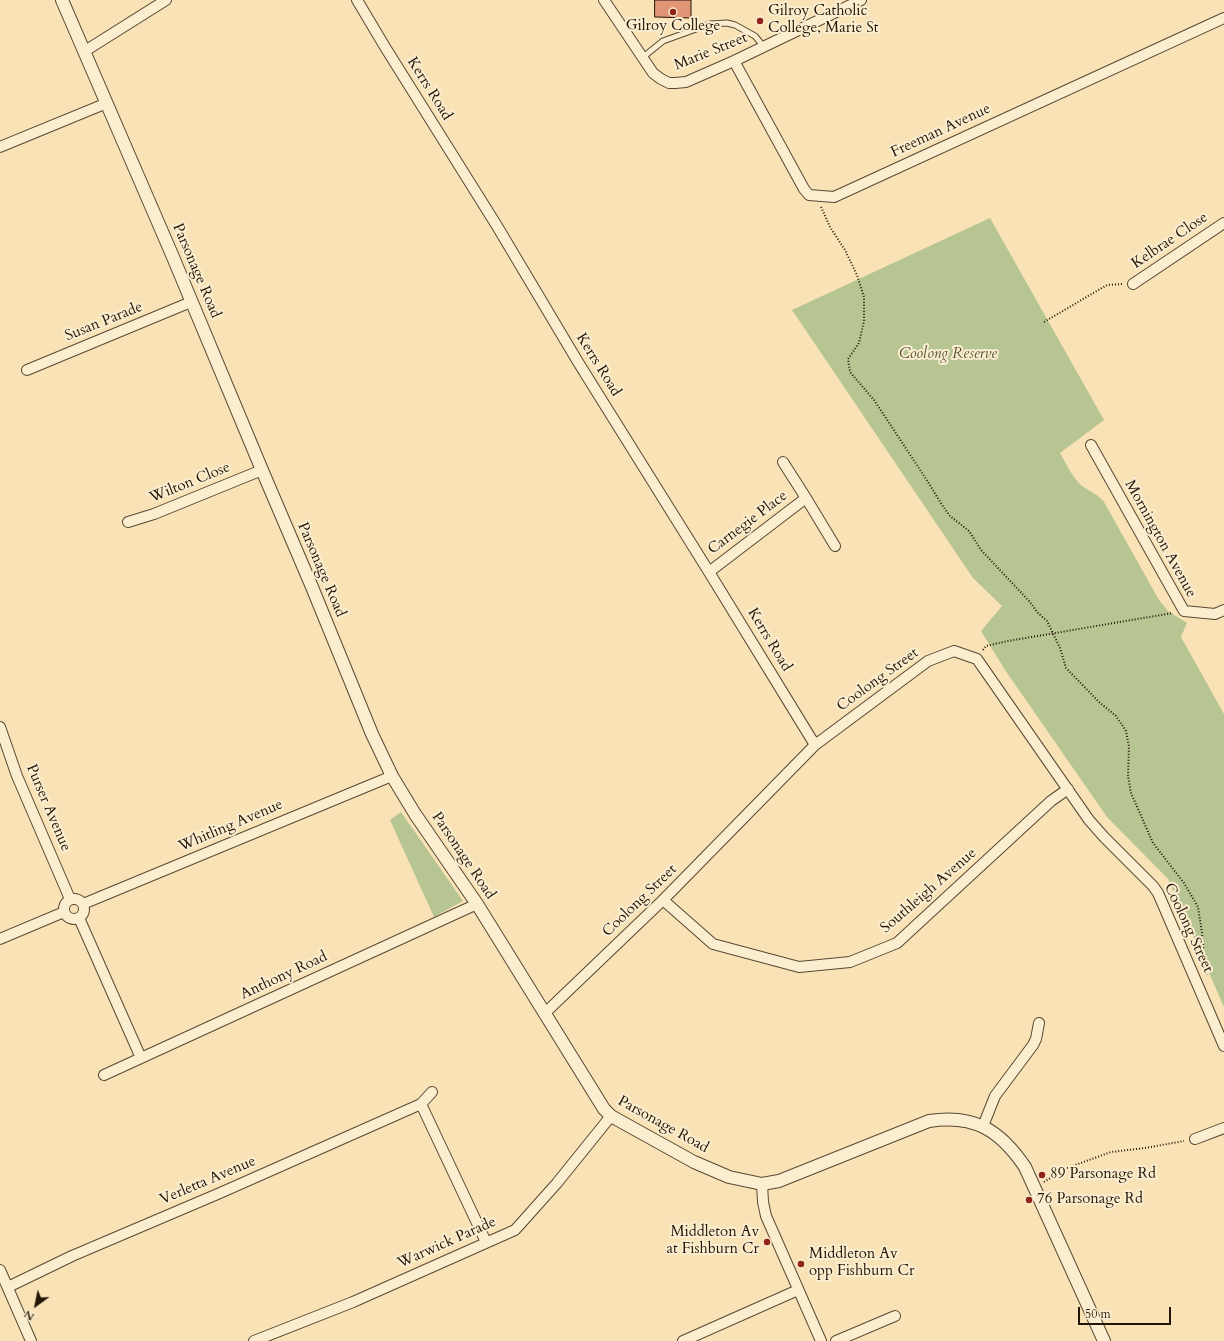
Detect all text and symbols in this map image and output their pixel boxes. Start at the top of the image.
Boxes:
place label: Gilroy Catholic College, Marie St [768,3,878,38]
marker: Gilroy College [668,7,678,17]
marker: Gilroy Catholic College, Marie St [755,16,765,26]
place label: Gilroy College [626,18,720,36]
street label: Marie Street [672,29,750,75]
street label: Kerrs Road [403,54,455,124]
street label: Freeman Avenue [888,100,994,162]
street label: Kelbrae Close [1129,209,1211,273]
street label: Parsonage Road [168,221,224,321]
street label: Susan Parade [63,298,145,346]
street label: Kerrs Road [572,330,624,400]
park label: Coolong Reserve [899,346,997,364]
street label: Wilton Close [147,459,233,507]
street label: Mornington Avenue [1120,477,1200,601]
street label: Carnegie Place [705,487,791,559]
street label: Parsonage Road [293,520,349,620]
street label: Kerrs Road [743,605,795,675]
street label: Coolong Street [834,644,922,716]
street label: Purser Avenue [22,762,74,854]
street label: Whitling Avenue [176,796,286,856]
street label: Parsonage Road [427,809,499,903]
street label: Southleigh Avenue [877,845,981,937]
street label: Coolong Street [599,861,681,941]
street label: Coolong Street [1159,880,1217,976]
street label: Anthony Road [238,948,330,1004]
street label: Parsonage Road [614,1093,712,1157]
street label: Verletta Avenue [157,1153,259,1209]
place label: 89 Parsonage Rd [1050,1166,1156,1184]
marker: 89 Parsonage Rd [1037,1170,1047,1180]
place label: 76 Parsonage Rd [1037,1191,1143,1209]
marker: 76 Parsonage Rd [1024,1195,1034,1205]
street label: Warwick Parade [395,1213,499,1273]
place label: Middleton Av at Fishburn Cr [666,1224,759,1259]
marker: Middleton Av at Fishburn Cr [762,1237,772,1247]
place label: Middleton Av opp Fishburn Cr [809,1246,914,1281]
marker: Middleton Av opp Fishburn Cr [796,1259,806,1269]
north arrow [16,1285,56,1325]
scale bar [1080,1299,1173,1325]
text: 50 m [1085,1306,1111,1322]
text: N [21,1307,37,1324]

